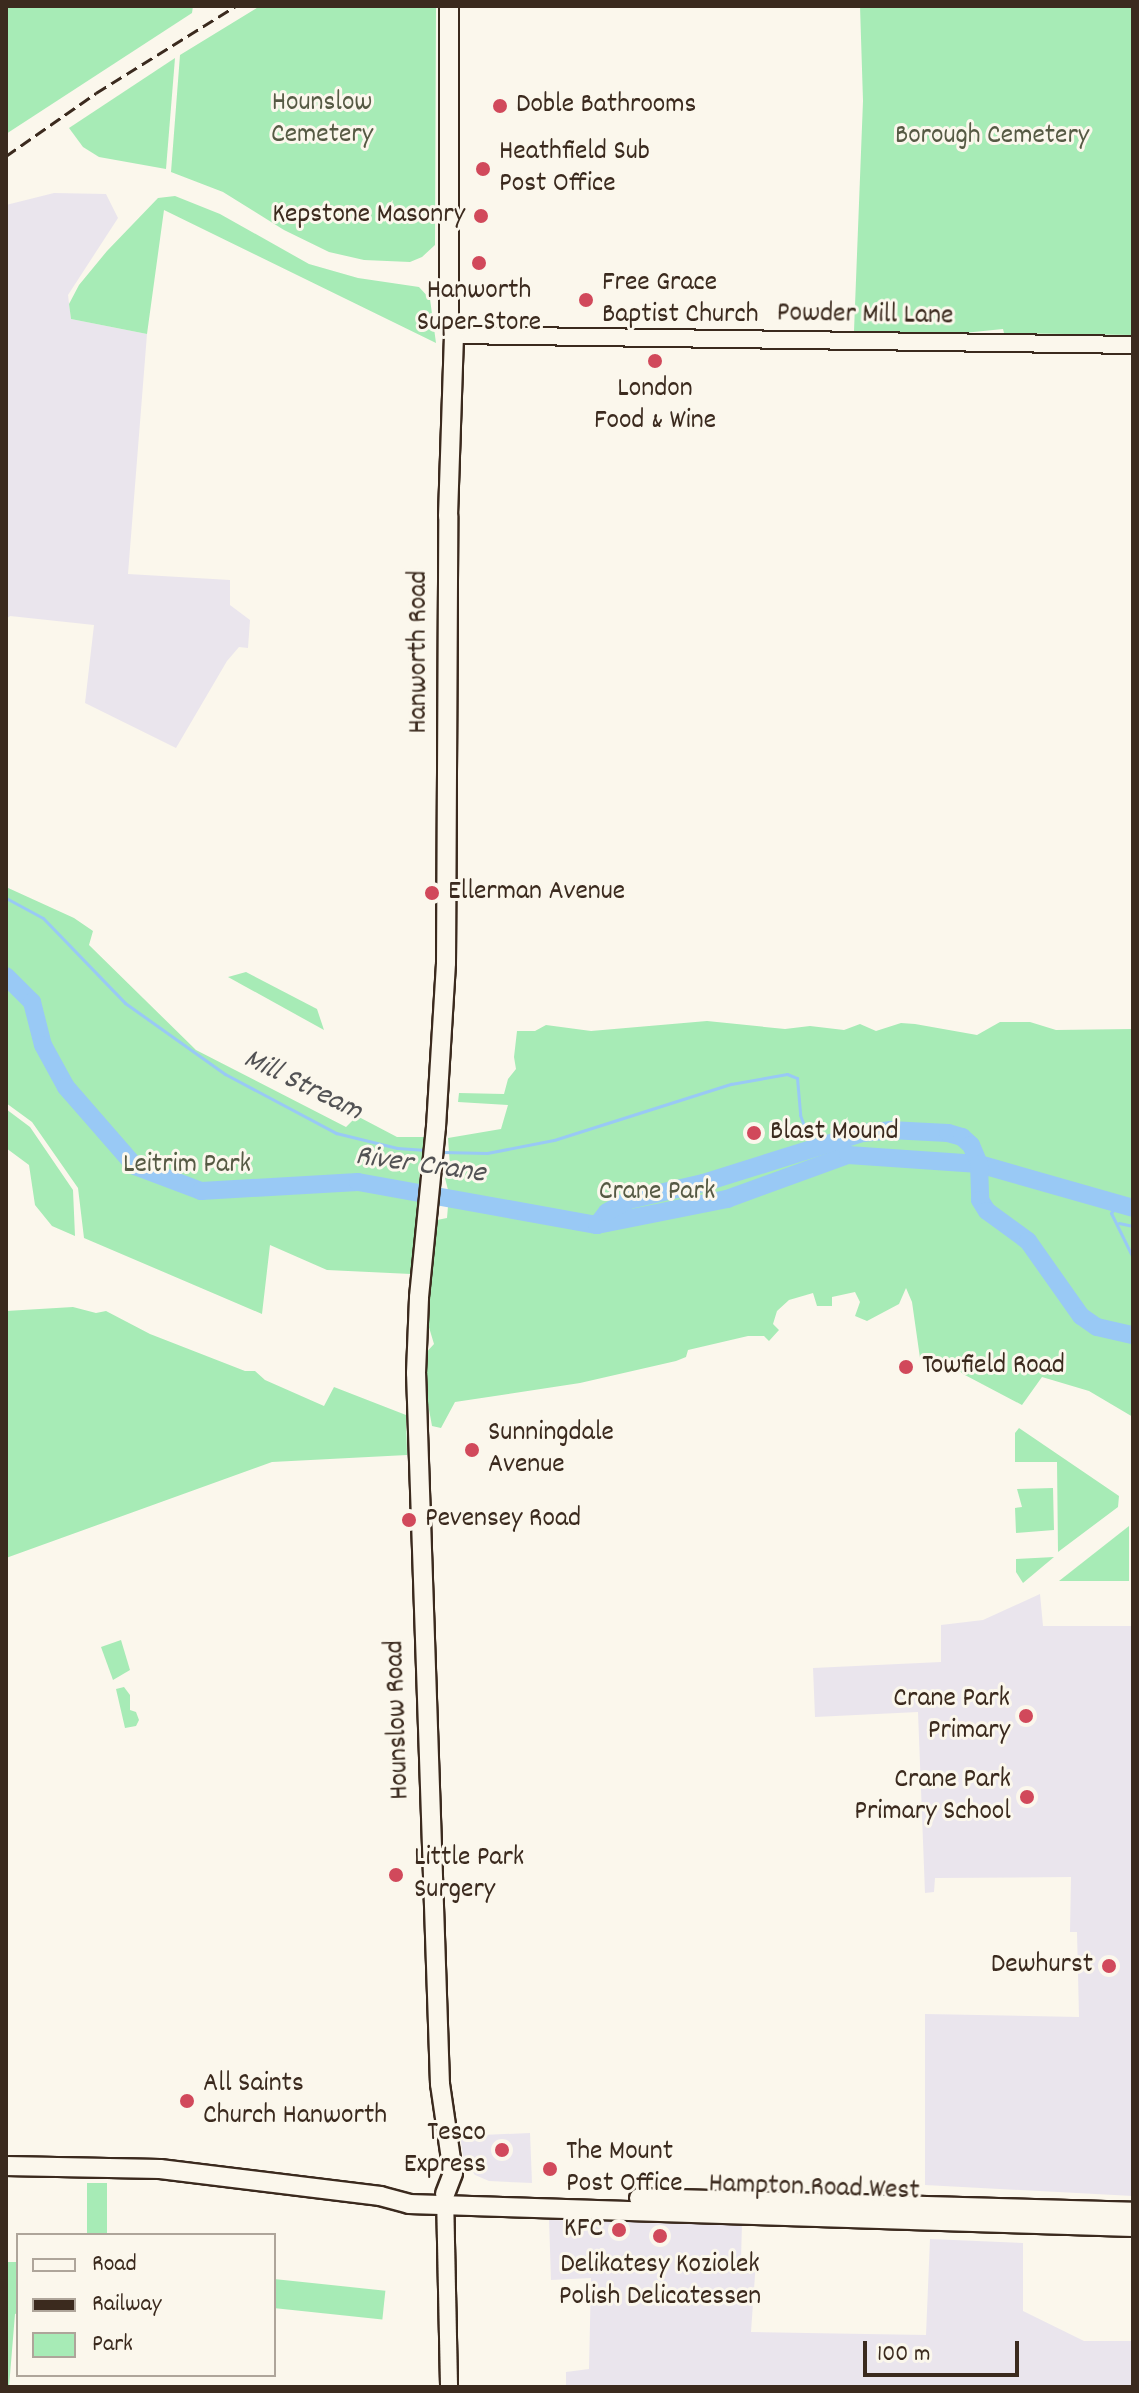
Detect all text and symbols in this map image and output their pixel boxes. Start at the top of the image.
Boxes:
park label: Hounslow Cemetery [271,87,373,153]
place label: Doble Bathrooms [516,89,696,123]
marker: Doble Bathrooms [491,97,509,115]
park label: Borough Cemetery [895,120,1089,154]
place label: Heathfield Sub Post Office [499,136,650,202]
marker: Heathfield Sub Post Office [474,160,492,178]
place label: Kepstone Masonry [272,199,465,233]
marker: Kepstone Masonry [472,207,490,225]
marker: Hanworth Super Store [470,254,488,272]
place label: Free Grace Baptist Church [602,267,758,333]
place label: Hanworth Super Store [417,275,541,341]
marker: Free Grace Baptist Church [577,291,595,309]
street label: Powder Mill Lane [776,298,954,334]
marker: London Food & Wine [646,352,664,370]
place label: London Food & Wine [594,373,716,439]
street label: Hanworth Road [403,570,437,734]
place label: Ellerman Avenue [448,876,625,910]
marker: Ellerman Avenue [423,884,441,902]
water label: Mill Stream [237,1043,367,1131]
place label: Blast Mound [770,1116,899,1150]
marker: Blast Mound [745,1124,763,1142]
water label: River Crane [353,1140,487,1194]
park label: Leitrim Park [123,1149,251,1183]
park label: Crane Park [599,1176,715,1210]
place label: Towfield Road [922,1350,1065,1384]
marker: Towfield Road [897,1358,915,1376]
place label: Sunningdale Avenue [488,1417,614,1483]
marker: Sunningdale Avenue [463,1441,481,1459]
place label: Pevensey Road [425,1503,581,1537]
marker: Pevensey Road [400,1511,418,1529]
street label: Hounslow Road [379,1640,419,1800]
place label: Crane Park Primary [893,1683,1010,1749]
marker: Crane Park Primary [1017,1707,1035,1725]
place label: Crane Park Primary School [854,1764,1011,1830]
marker: Crane Park Primary School [1018,1788,1036,1806]
place label: Little Park Surgery [414,1842,524,1908]
marker: Little Park Surgery [385,1864,407,1886]
place label: Dewhurst [991,1949,1093,1983]
marker: Dewhurst [1100,1957,1118,1975]
place label: All Saints Church Hanworth [203,2068,387,2134]
marker: All Saints Church Hanworth [178,2092,196,2110]
place label: Tesco Express [404,2117,486,2183]
place label: The Mount Post Office [566,2136,683,2202]
marker: Tesco Express [493,2141,511,2159]
marker: The Mount Post Office [541,2160,559,2178]
street label: Hampton Road West [708,2169,920,2209]
place label: KFC [564,2213,603,2247]
marker: KFC [610,2221,628,2239]
marker: Delikatesy Koziolek Polish Delicatessen [651,2227,669,2245]
legend [16,2233,276,2377]
text: Road [92,2248,137,2282]
place label: Delikatesy Koziolek Polish Delicatessen [559,2249,761,2315]
text: Railway [92,2288,161,2322]
scale bar [867,2325,1023,2375]
text: Park [92,2328,133,2362]
text: 100 m [877,2338,930,2372]

